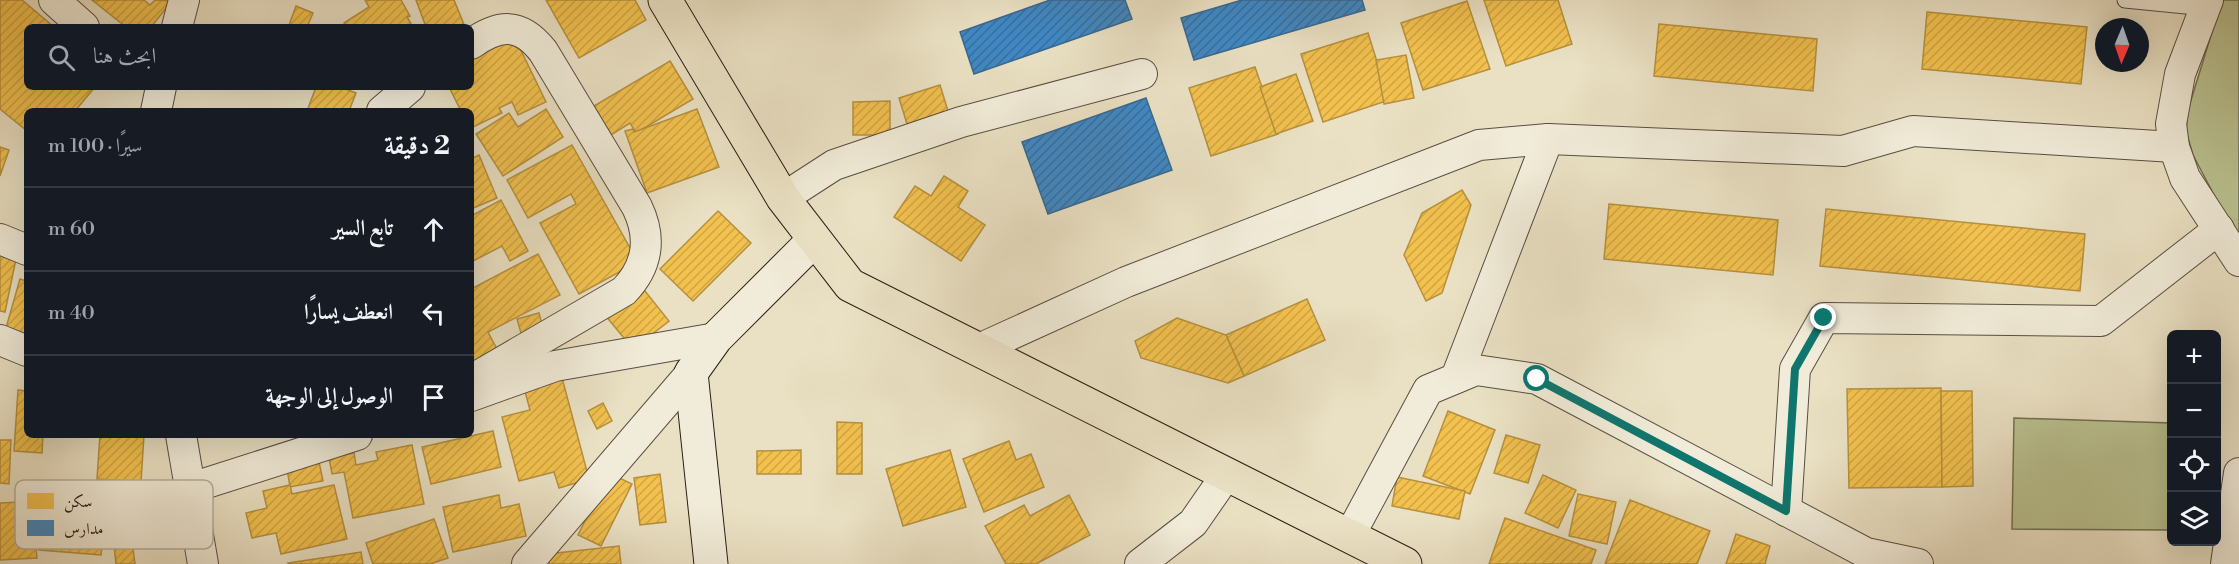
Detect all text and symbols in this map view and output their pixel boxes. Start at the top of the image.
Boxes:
north arrow [2095,18,2149,72]
search box [24,24,474,90]
icon: search [45,41,78,74]
text: ابحث هنا [93,43,156,70]
text: 2 دقيقة [384,130,450,162]
text: سيرًا · 100 m [48,134,142,159]
icon: ahead [417,213,450,246]
text: تابع السير [332,215,393,242]
text: 60 m [48,217,95,242]
icon: left [417,297,450,330]
text: انعطف يسارًا [304,299,393,326]
text: 40 m [48,301,95,326]
route end [1810,304,1836,330]
map controls [2167,330,2221,546]
button: + [2167,330,2221,384]
route start [1523,365,1549,391]
icon: arrive [417,381,450,414]
text: الوصول إلى الوجهة [265,383,393,410]
button: − [2167,384,2221,438]
button: locate [2167,438,2221,492]
legend [15,480,213,549]
text: سكن [64,492,92,513]
button: layers [2167,492,2221,546]
text: مدارس [64,519,104,539]

